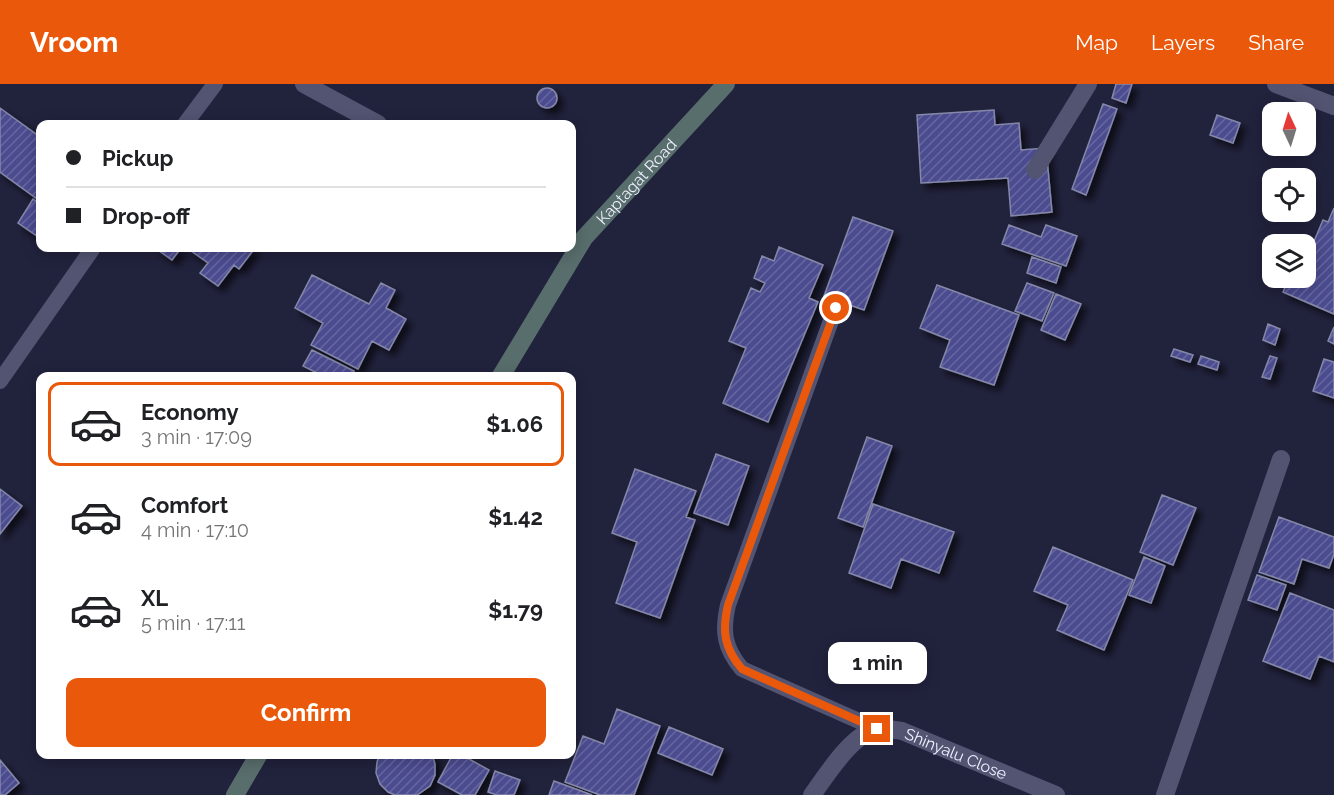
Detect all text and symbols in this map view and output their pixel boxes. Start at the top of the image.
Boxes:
text: Vroom [30,26,118,59]
text: Map [1075,30,1118,55]
text: Layers [1151,30,1215,55]
text: Share [1248,30,1304,55]
north arrow [1262,102,1316,156]
map controls [1262,102,1316,288]
street label: Kaptagat Road [592,135,680,228]
text: Pickup [102,145,174,171]
button: locate [1262,168,1316,222]
text: Drop-off [102,203,190,229]
button: layers [1262,234,1316,288]
route start [822,294,849,321]
icon: car [69,397,123,451]
text: Economy [141,399,239,425]
text: $1.06 [486,411,543,437]
text: 3 min · 17:09 [141,425,252,449]
icon: car [69,490,123,544]
text: Comfort [141,492,228,518]
text: $1.42 [488,504,543,530]
text: 4 min · 17:10 [141,518,249,542]
icon: car [69,583,123,637]
text: XL [141,585,168,611]
text: $1.79 [488,597,543,623]
text: 5 min · 17:11 [141,611,245,635]
callout: 1 min [828,642,926,684]
text: 1 min [852,651,903,675]
button: Confirm [66,678,546,747]
route end [863,715,890,742]
street label: Shinyalu Close [902,724,1010,783]

